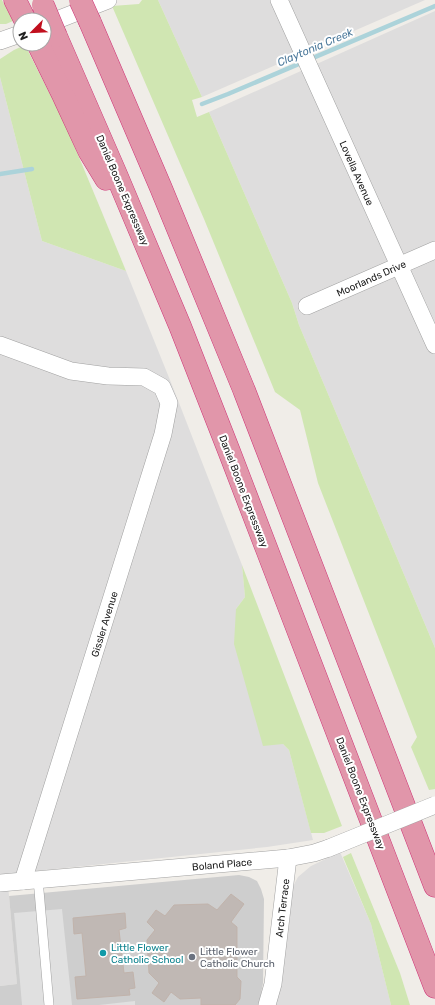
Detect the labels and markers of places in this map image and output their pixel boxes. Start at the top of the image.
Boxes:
place label: Little Flower Catholic School [111,942,183,966]
place label: Little Flower Catholic Church [200,946,275,970]
marker: Little Flower Catholic School [98,948,108,958]
marker: Little Flower Catholic Church [187,952,197,962]

